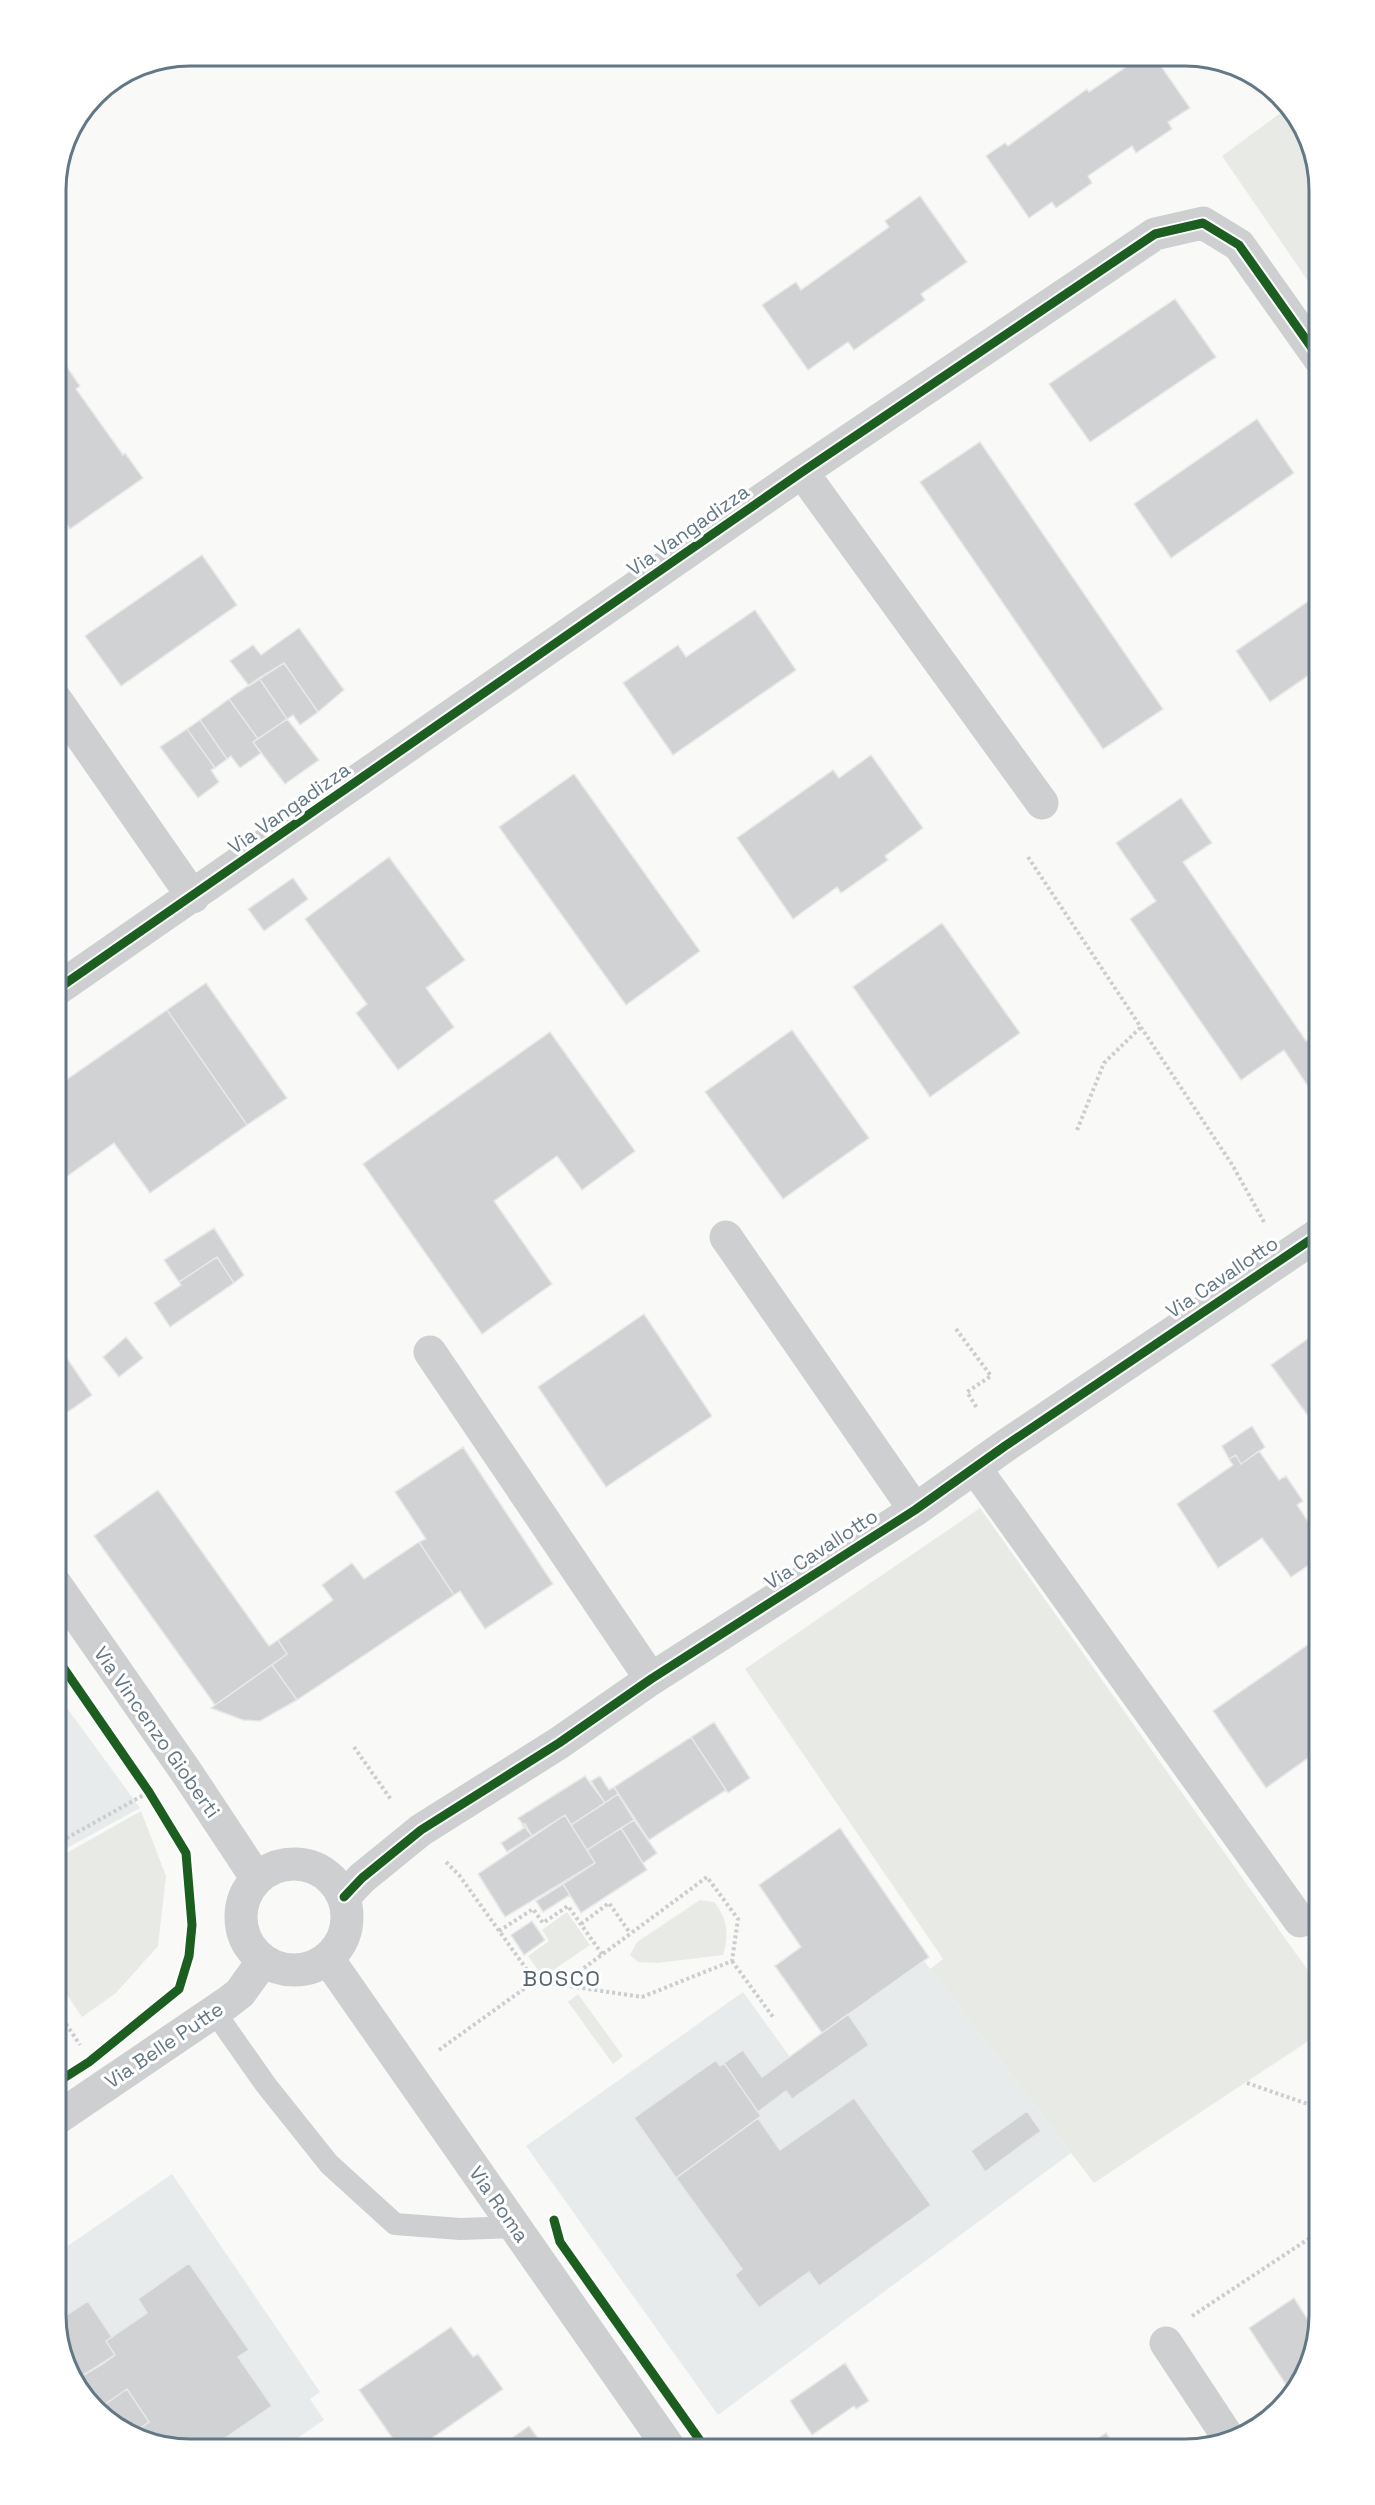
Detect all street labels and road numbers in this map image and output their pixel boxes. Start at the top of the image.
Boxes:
street label: Via Vangadizza [622,478,754,582]
street label: Via Vangadizza [223,756,355,860]
street label: Via Cavallotto [1161,1230,1283,1324]
street label: Via Cavallotto [759,1503,883,1595]
street label: Via Vincenzo Gioberti [88,1641,226,1823]
street label: Via Belle Putte [100,1996,228,2094]
street label: Via Roma [463,2161,535,2247]

